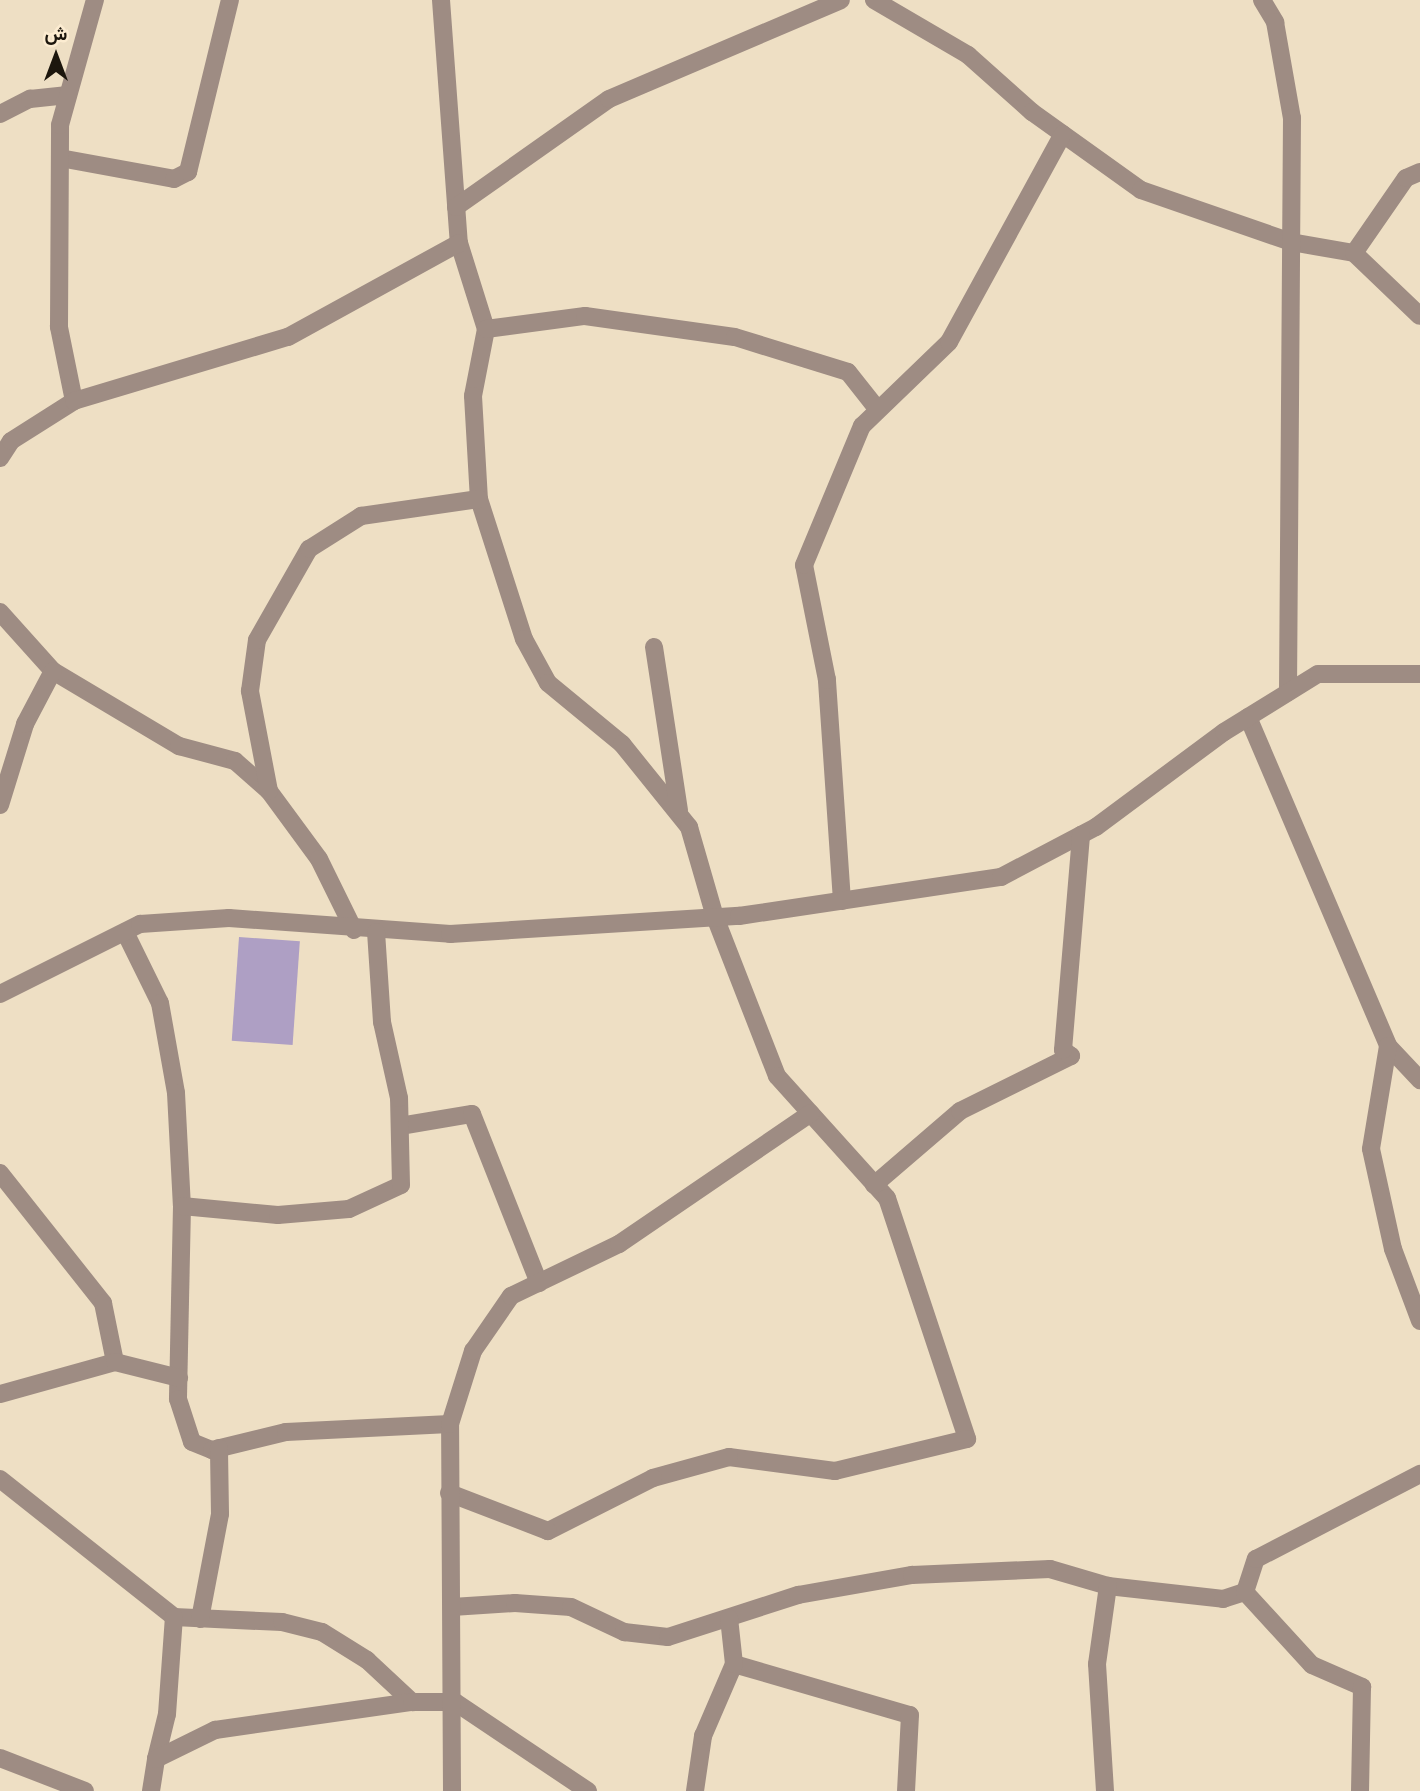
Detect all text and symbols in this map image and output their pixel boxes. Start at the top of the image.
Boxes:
north arrow [21,21,91,91]
text: ش [45,23,67,47]

